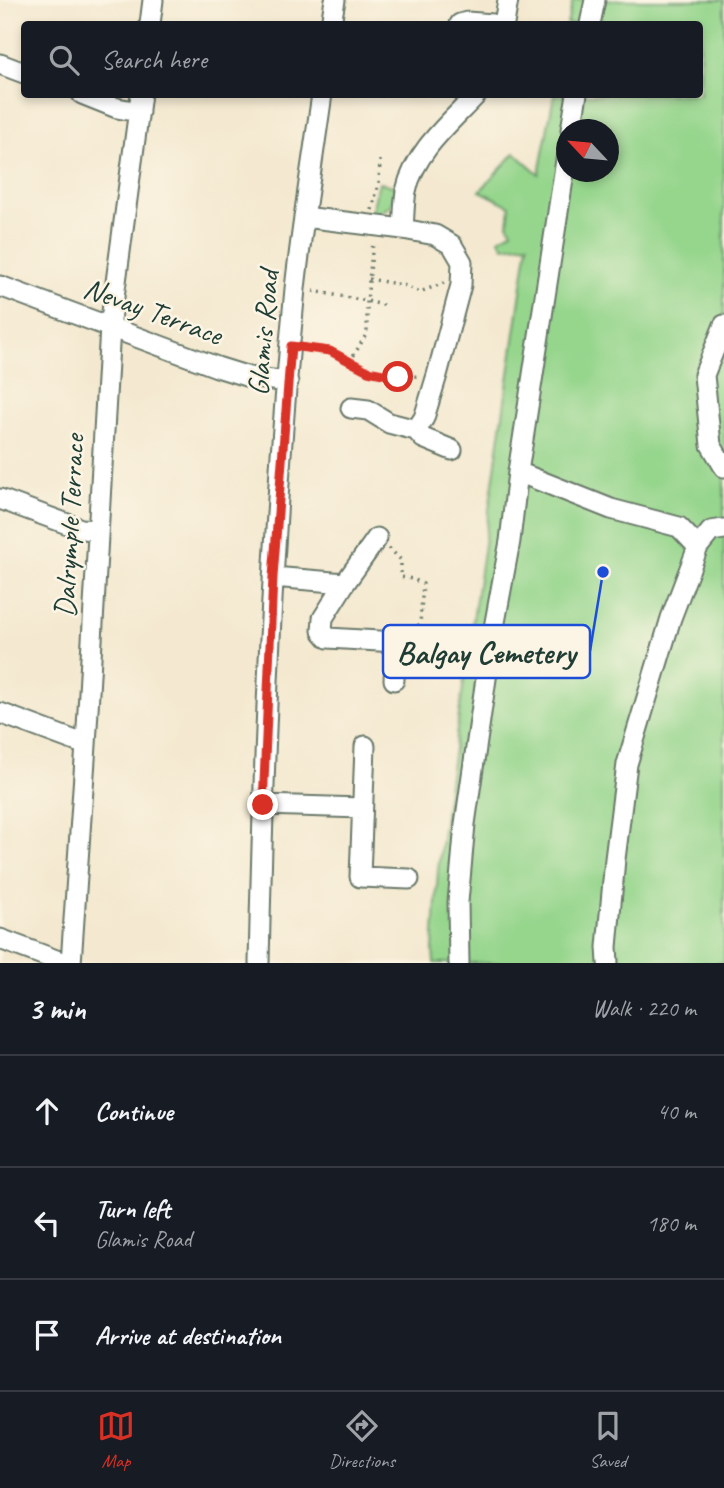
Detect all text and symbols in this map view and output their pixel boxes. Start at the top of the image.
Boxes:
search box [21,21,703,98]
icon: search [45,41,83,79]
text: Search here [101,43,207,76]
north arrow [556,119,619,182]
street label: Glamis Road [239,264,288,397]
street label: Nevay Terrace [79,268,229,354]
route start [382,361,413,392]
street label: Dalrymple Terrace [45,431,93,619]
callout: Balgay Cemetery [383,625,590,678]
text: Balgay Cemetery [397,632,578,673]
route end [247,789,278,820]
text: 3 min [28,990,85,1028]
text: Walk · 220 m [592,994,696,1023]
icon: ahead [28,1092,66,1130]
text: Continue [95,1095,173,1128]
text: 40 m [657,1097,696,1126]
text: Turn left [95,1192,170,1225]
icon: left [28,1204,66,1242]
text: 180 m [647,1209,696,1238]
text: Glamis Road [95,1225,192,1254]
icon: arrive [28,1316,66,1354]
text: Arrive at destination [95,1319,281,1352]
tab: Map [97,1407,135,1473]
tab: Directions [329,1407,395,1473]
tab: Saved [589,1407,627,1473]

